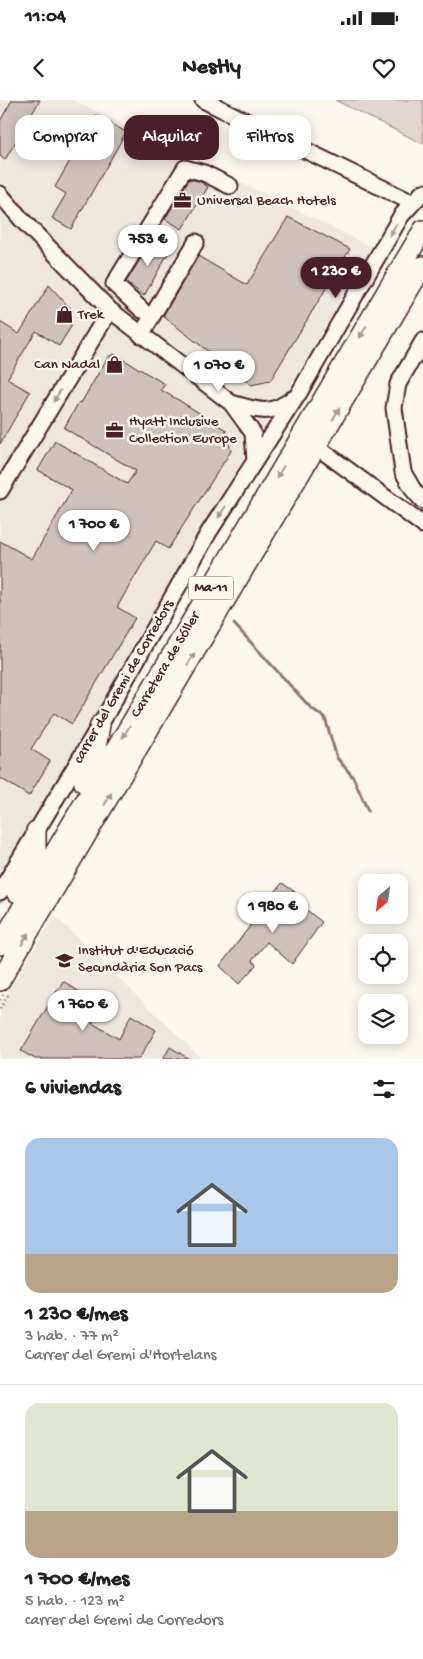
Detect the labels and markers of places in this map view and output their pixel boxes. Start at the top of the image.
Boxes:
office icon: Universal Beach Hotels [173,191,193,211]
place label: Universal Beach Hotels [197,192,336,210]
pin: 753 € [113,224,183,267]
pin: 1 230 € [290,256,382,299]
shop icon: Trek [54,305,74,325]
place label: Trek [77,306,105,324]
pin: 1 070 € [173,350,265,393]
shop icon: Can Nadal [104,355,124,375]
place label: Can Nadal [34,356,100,374]
place label: Hyatt Inclusive Collection Europe [129,413,237,448]
office icon: Hyatt Inclusive Collection Europe [105,421,125,441]
pin: 1 700 € [48,510,140,552]
pin: 1 980 € [227,892,319,934]
place label: Institut d'Educació Secundària Son Pacs [78,942,203,977]
school or university icon: Institut d'Educació Secundària Son Pacs [54,950,74,970]
pin: 1 760 € [37,990,129,1032]

